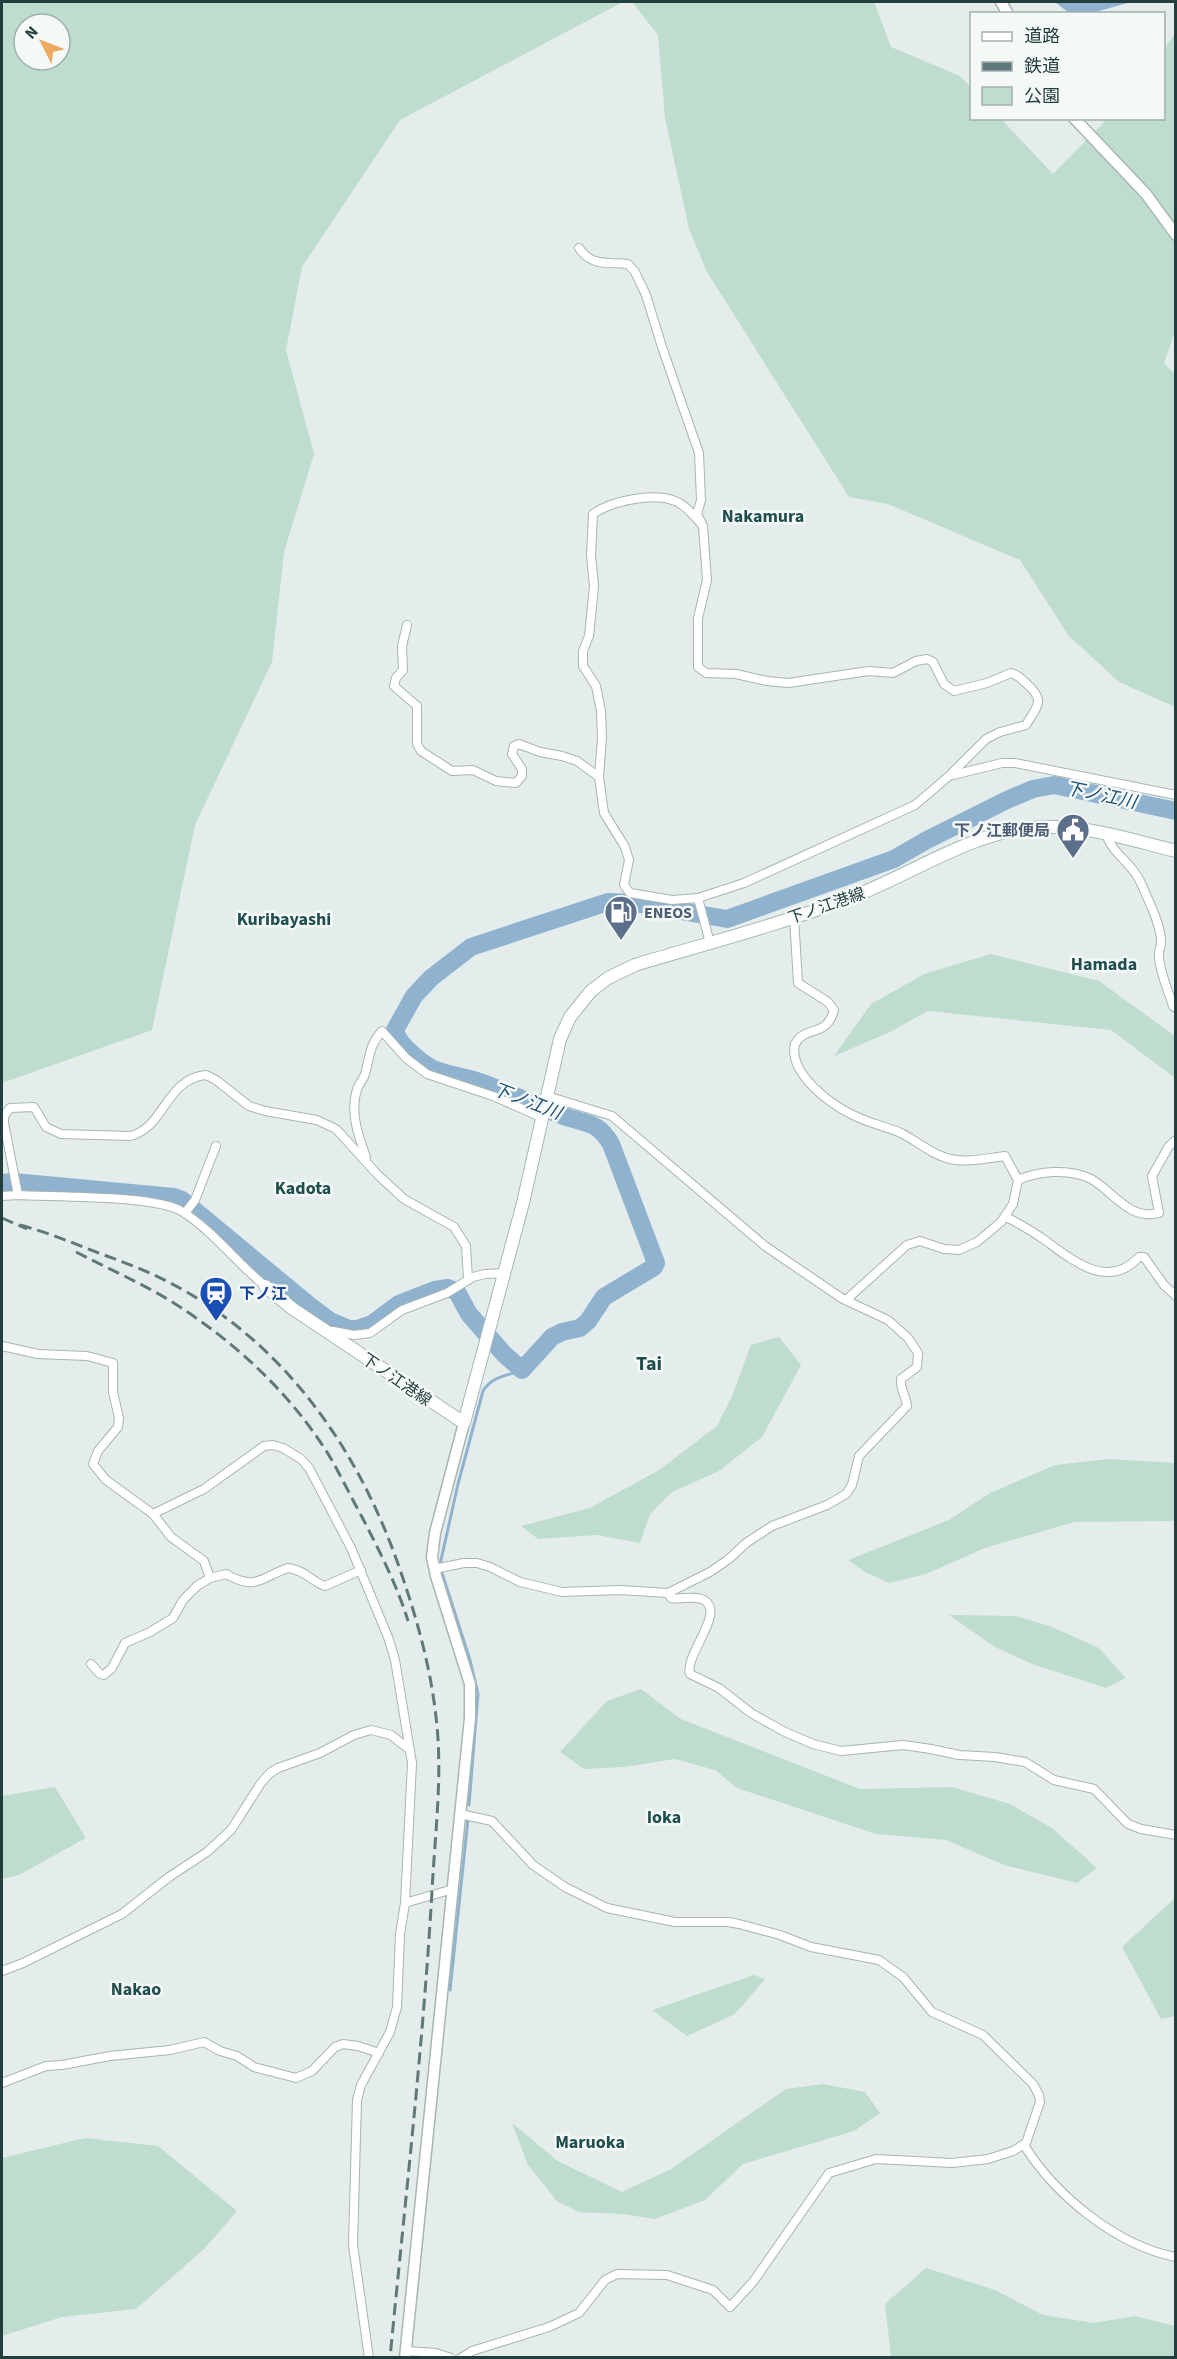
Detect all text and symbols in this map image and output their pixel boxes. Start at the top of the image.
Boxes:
north arrow [12,12,72,72]
legend [970,12,1165,120]
text: N [20,21,43,44]
text: 道路 [1024,24,1060,49]
text: 鉄道 [1024,54,1060,79]
text: 公園 [1024,84,1060,109]
district label: Nakamura [722,504,804,529]
water label: 下ノ江川 [1063,776,1141,816]
public building icon: 下ノ江郵便局 [1055,812,1091,859]
place label: 下ノ江郵便局 [954,820,1050,842]
street label: 下ノ江港線 [785,883,868,929]
fuel station icon: ENEOS [603,894,639,941]
place label: ENEOS [644,902,692,924]
district label: Kuribayashi [237,907,331,932]
district label: Hamada [1071,952,1137,977]
water label: 下ノ江川 [489,1077,567,1127]
district label: Kadota [275,1176,331,1201]
station icon: 下ノ江 [198,1275,234,1322]
place label: 下ノ江 [239,1283,287,1305]
street label: 下ノ江港線 [357,1348,436,1411]
district label: Tai [636,1350,662,1378]
district label: Ioka [647,1805,681,1830]
district label: Nakao [111,1977,161,2002]
district label: Maruoka [555,2130,625,2155]

